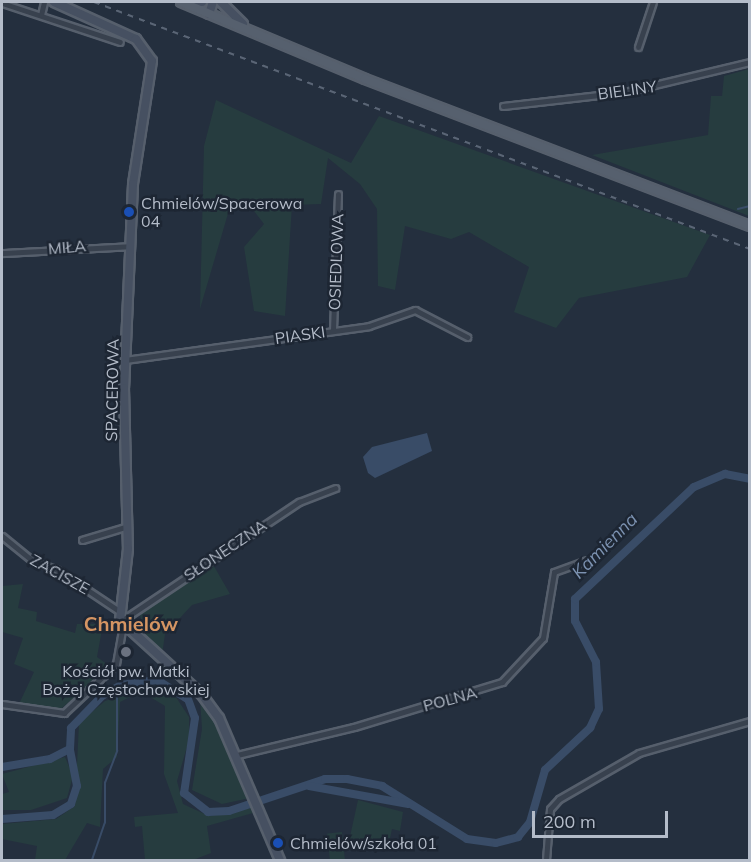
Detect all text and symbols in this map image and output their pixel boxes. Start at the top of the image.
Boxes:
street label: BIELINY [596,76,658,104]
place label: Chmielów/Spacerowa 04 [141,193,302,231]
marker: Chmielów/Spacerowa 04 [122,205,136,219]
street label: OSIEDLOWA [325,213,347,311]
street label: MIŁA [47,236,87,258]
street label: PIASKI [274,322,326,348]
street label: SPACEROWA [102,338,122,442]
water label: Kamienna [568,509,642,583]
street label: SŁONECZNA [180,515,270,585]
street label: ZACISZE [27,550,93,598]
district label: Chmielów [84,611,178,635]
marker: Kościół pw. Matki Bożej Częstochowskiej [119,645,133,659]
place label: Kościół pw. Matki Bożej Częstochowskiej [42,661,210,699]
street label: POLNA [421,683,479,715]
scale bar [535,799,672,837]
text: 200 m [543,810,596,833]
place label: Chmielów/szkoła 01 [290,833,437,853]
marker: Chmielów/szkoła 01 [271,836,285,850]

